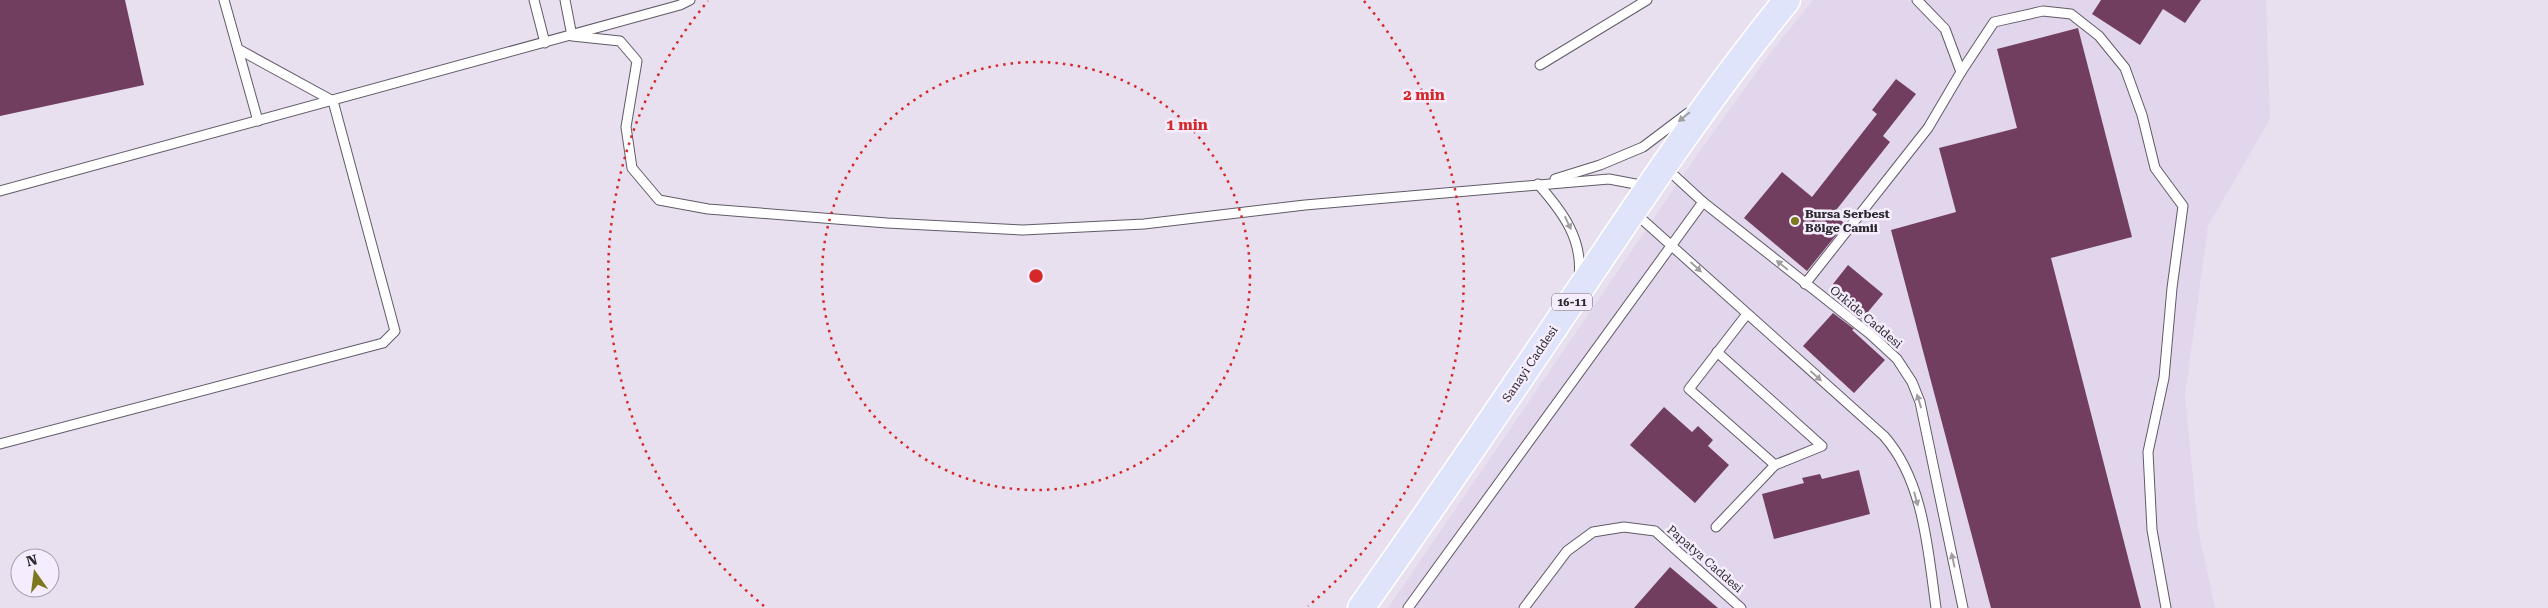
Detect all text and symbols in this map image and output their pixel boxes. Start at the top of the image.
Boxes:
text: 2 min [1403,86,1445,104]
one-way arrow [1678,111,1691,122]
text: 1 min [1166,116,1208,134]
place label: Bursa Serbest Bölge Camii [1805,207,1890,235]
one-way arrow [1563,215,1572,230]
marker: Bursa Serbest Bölge Camii [1789,215,1801,227]
one-way arrow [1775,259,1788,270]
one-way arrow [1689,261,1701,273]
centre of rings [1027,267,1045,285]
street label: Orkide Caddesi [1827,283,1905,351]
road number: 16-11 [1552,294,1592,310]
street label: Sanayi Caddesi [1499,323,1561,405]
one-way arrow [1810,370,1823,381]
one-way arrow [1915,394,1923,409]
one-way arrow [1912,492,1920,507]
street label: Papatya Caddesi [1664,522,1746,596]
north arrow [10,548,60,598]
text: N [25,551,39,569]
one-way arrow [1949,553,1957,568]

